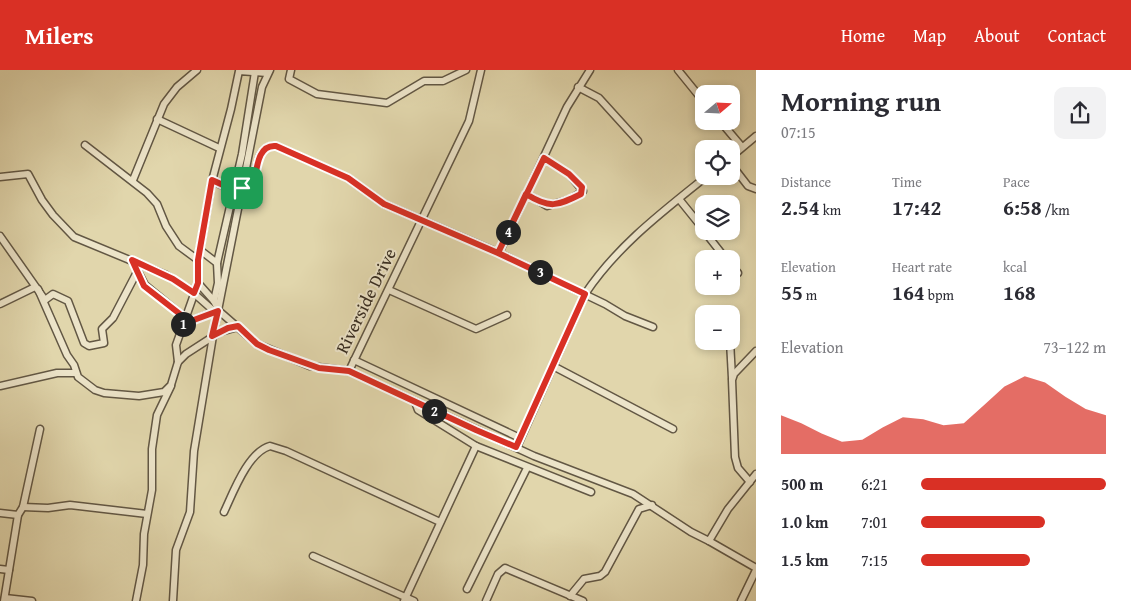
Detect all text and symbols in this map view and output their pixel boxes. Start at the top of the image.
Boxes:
text: Milers [25,18,94,53]
text: Home [841,22,885,49]
text: Map [913,22,946,49]
text: About [974,22,1020,49]
text: Contact [1048,22,1106,49]
text: Morning run [781,80,941,121]
north arrow [695,85,740,130]
map controls [695,85,740,350]
button: share [1054,87,1106,139]
text: 07:15 [781,120,816,144]
button: locate [695,140,740,185]
pin [221,167,263,209]
text: Distance [781,172,831,192]
text: Time [892,172,922,192]
text: Pace [1003,172,1030,192]
icon: arrive [228,174,256,202]
text: 2.54 [781,192,820,223]
text: 17:42 [892,192,941,223]
text: 6:58 [1003,192,1042,223]
button: layers [695,195,740,240]
text: km [820,200,841,220]
text: /km [1042,200,1070,220]
pin: 4 [496,220,520,244]
text: 4 [505,222,512,242]
street label: Riverside Drive [328,243,403,358]
button: + [695,250,740,295]
text: Elevation [781,257,836,277]
text: Heart rate [892,257,952,277]
text: kcal [1003,257,1027,277]
pin: 3 [528,260,552,284]
text: 3 [537,262,544,282]
text: 55 [781,277,803,308]
text: 164 [892,277,925,308]
text: 168 [1003,277,1036,308]
text: m [803,285,817,305]
text: bpm [925,285,954,305]
button: − [695,305,740,350]
pin: 1 [170,312,196,336]
text: 1 [180,314,187,334]
text: Elevation [781,335,844,359]
text: 73–122 m [1043,335,1106,359]
pin: 2 [422,398,446,424]
text: 2 [431,401,438,421]
text: 500 m [781,472,823,496]
text: 6:21 [861,472,888,496]
text: 1.0 km [781,510,828,534]
text: 7:01 [861,510,888,534]
text: 1.5 km [781,548,828,572]
text: 7:15 [861,548,888,572]

